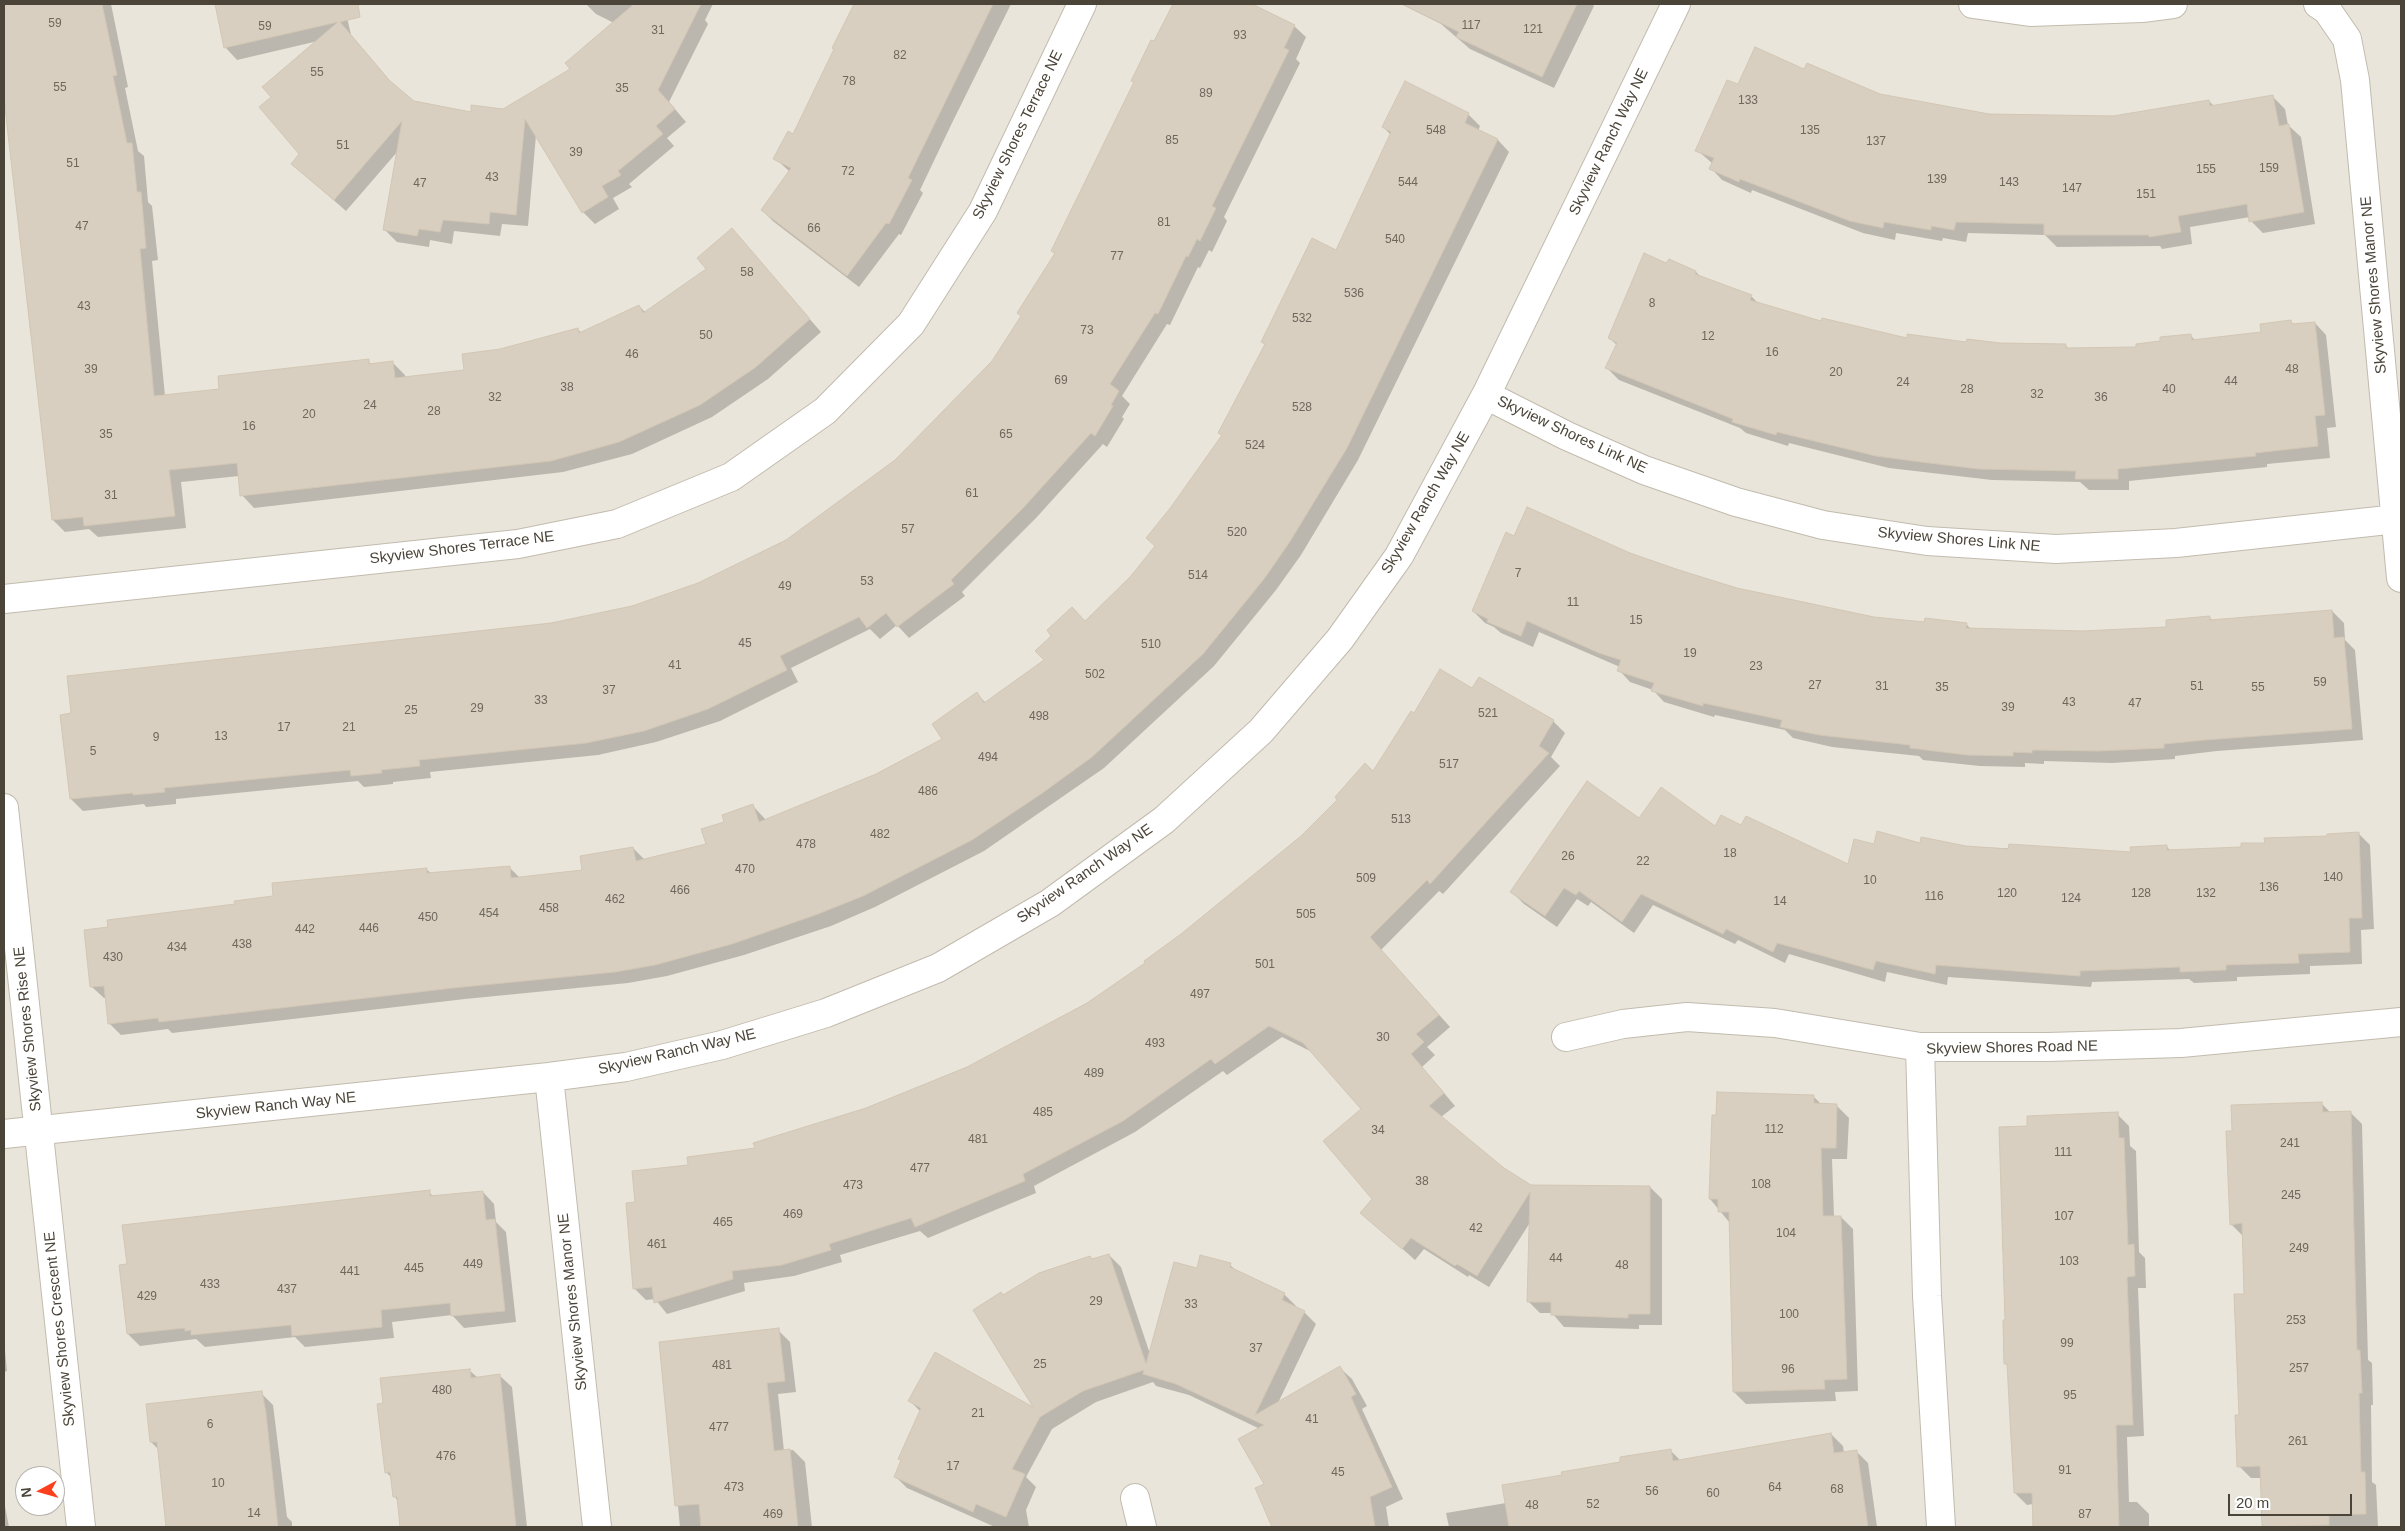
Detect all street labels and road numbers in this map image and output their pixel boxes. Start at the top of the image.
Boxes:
street label: Skyview Shores Terrace NE [969,48,1067,222]
street label: Skyview Ranch Way NE [1566,66,1652,218]
street label: Skyview Shores Manor NE [2357,195,2391,375]
street label: Skyview Shores Link NE [1494,392,1650,478]
street label: Skyview Ranch Way NE [1378,429,1474,577]
street label: Skyview Shores Link NE [1877,524,2041,556]
street label: Skyview Shores Terrace NE [369,528,555,568]
street label: Skyview Ranch Way NE [1014,820,1156,928]
street label: Skyview Shores Rise NE [10,946,46,1112]
street label: Skyview Ranch Way NE [596,1025,758,1079]
street label: Skyview Shores Road NE [1926,1038,2098,1058]
street label: Skyview Ranch Way NE [195,1089,357,1123]
street label: Skyview Shores Manor NE [555,1212,591,1392]
street label: Skyview Shores Crescent NE [41,1231,79,1427]

